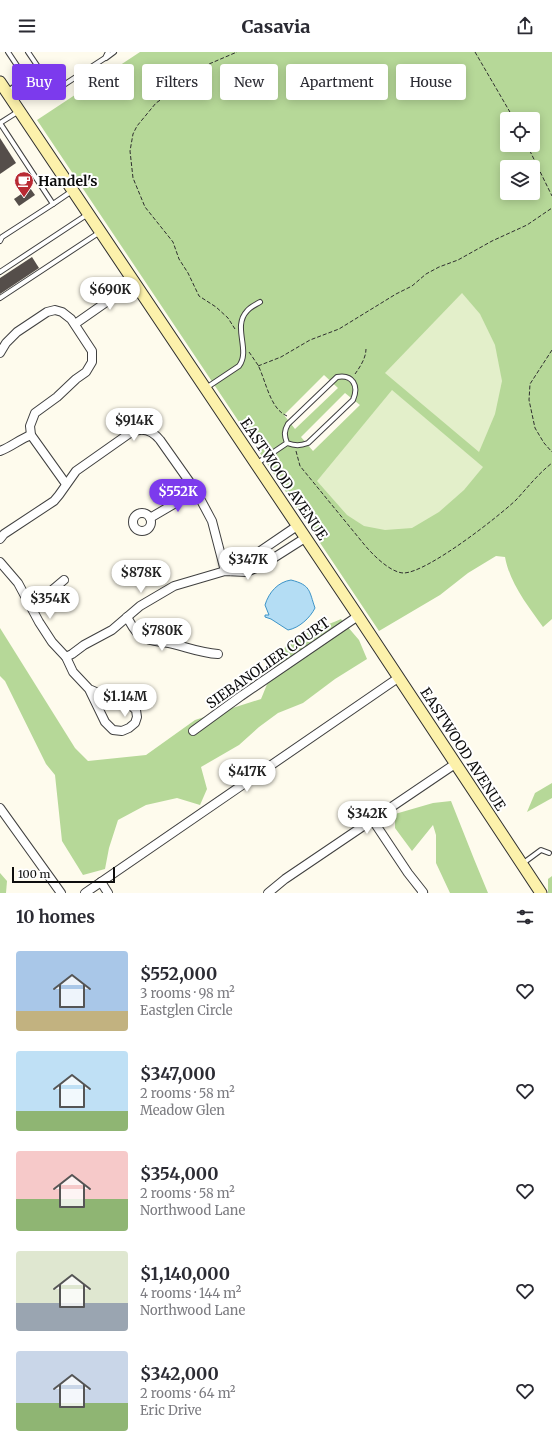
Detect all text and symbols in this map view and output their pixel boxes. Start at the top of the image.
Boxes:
icon: menu [16,15,38,37]
text: Casavia [242,15,310,38]
icon: share [514,15,536,37]
chip: Buy [12,64,66,100]
chip: Rent [74,64,134,100]
chip: Filters [142,64,212,100]
chip: New [220,64,278,100]
chip: Apartment [286,64,388,100]
chip: House [396,64,466,100]
map controls [500,112,540,200]
button: locate [500,112,540,152]
button: layers [500,160,540,200]
cafe icon: Handel's [13,170,35,198]
place label: Handel's [38,172,97,190]
pin: $690K [82,277,138,311]
text: $690K [89,281,131,298]
pin: $914K [106,408,162,442]
text: $914K [115,412,153,429]
street label: EASTWOOD AVENUE [237,415,332,543]
pin: $552K [150,479,206,513]
text: $552K [158,483,198,500]
pin: $347K [220,547,276,581]
text: $347K [228,551,268,568]
pin: $878K [113,560,169,594]
text: $878K [121,564,161,581]
pin: $354K [22,586,78,620]
text: $354K [30,590,70,607]
street label: SIEBANOLIER COURT [203,613,333,712]
pin: $780K [134,618,190,652]
text: $780K [141,622,183,639]
pin: $1.14M [92,684,158,718]
street label: EASTWOOD AVENUE [416,684,510,814]
text: $1.14M [103,688,147,705]
pin: $417K [219,759,275,793]
text: $417K [228,763,266,780]
pin: $342K [339,801,395,835]
text: $342K [347,805,387,822]
scale bar [12,865,115,884]
text: 100 m [18,867,50,881]
text: 10 homes [16,906,95,928]
icon: filters [514,906,536,928]
text: $552,000 [140,963,217,985]
icon: home [48,967,96,1015]
icon: heart [514,980,536,1002]
text: 3 rooms · 98 m² [140,985,235,1002]
text: Eastglen Circle [140,1002,233,1019]
text: $347,000 [140,1063,216,1085]
icon: home [48,1067,96,1115]
icon: heart [514,1080,536,1102]
text: 2 rooms · 58 m² [140,1085,235,1102]
text: Meadow Glen [140,1102,225,1119]
text: $354,000 [140,1163,218,1185]
icon: home [48,1167,96,1215]
icon: heart [514,1180,536,1202]
text: 2 rooms · 58 m² [140,1185,235,1202]
text: Northwood Lane [140,1202,245,1219]
text: $1,140,000 [140,1263,230,1285]
icon: home [48,1267,96,1315]
icon: heart [514,1280,536,1302]
text: 4 rooms · 144 m² [140,1285,241,1302]
text: Northwood Lane [140,1302,245,1319]
text: $342,000 [140,1363,219,1385]
icon: home [48,1367,96,1415]
icon: heart [514,1380,536,1402]
text: 2 rooms · 64 m² [140,1385,236,1402]
text: Eric Drive [140,1402,202,1419]

